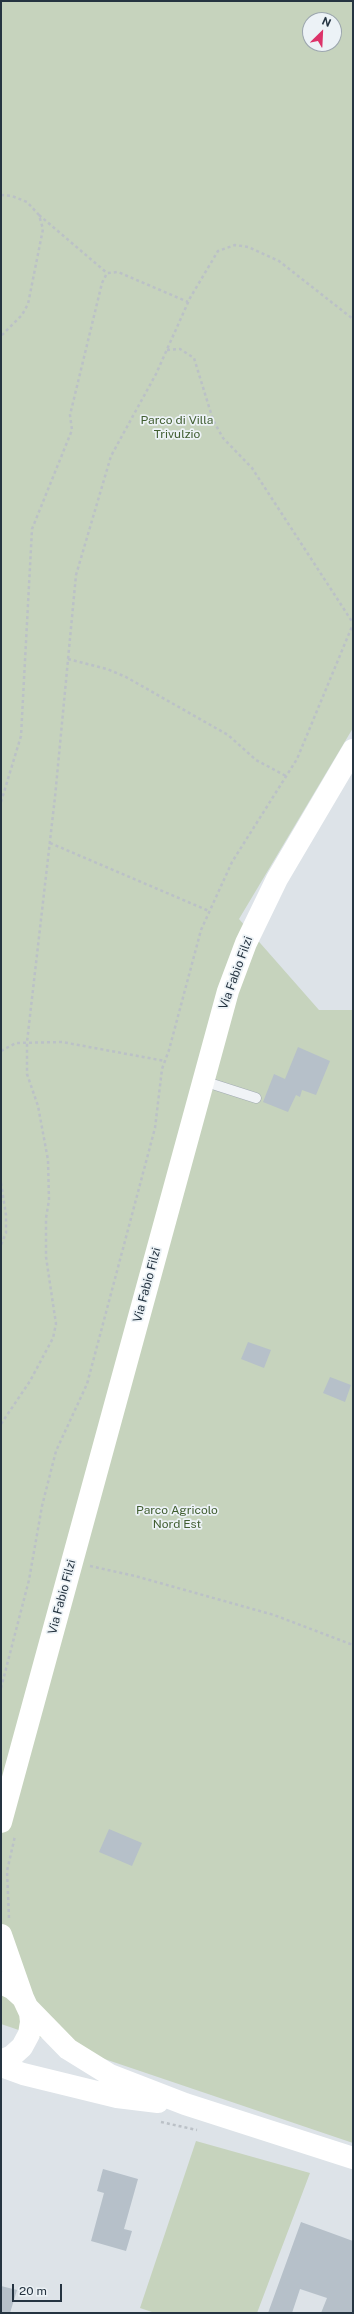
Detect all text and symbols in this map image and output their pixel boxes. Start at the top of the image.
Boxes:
north arrow [302,12,342,52]
text: N [320,15,333,29]
park label: Parco di Villa Trivulzio [141,413,213,441]
street label: Via Fabio Filzi [216,935,256,1011]
street label: Via Fabio Filzi [130,1246,164,1324]
park label: Parco Agricolo Nord Est [136,1503,218,1531]
street label: Via Fabio Filzi [45,1558,79,1636]
scale bar [14,2276,64,2302]
text: 20 m [19,2284,47,2298]

